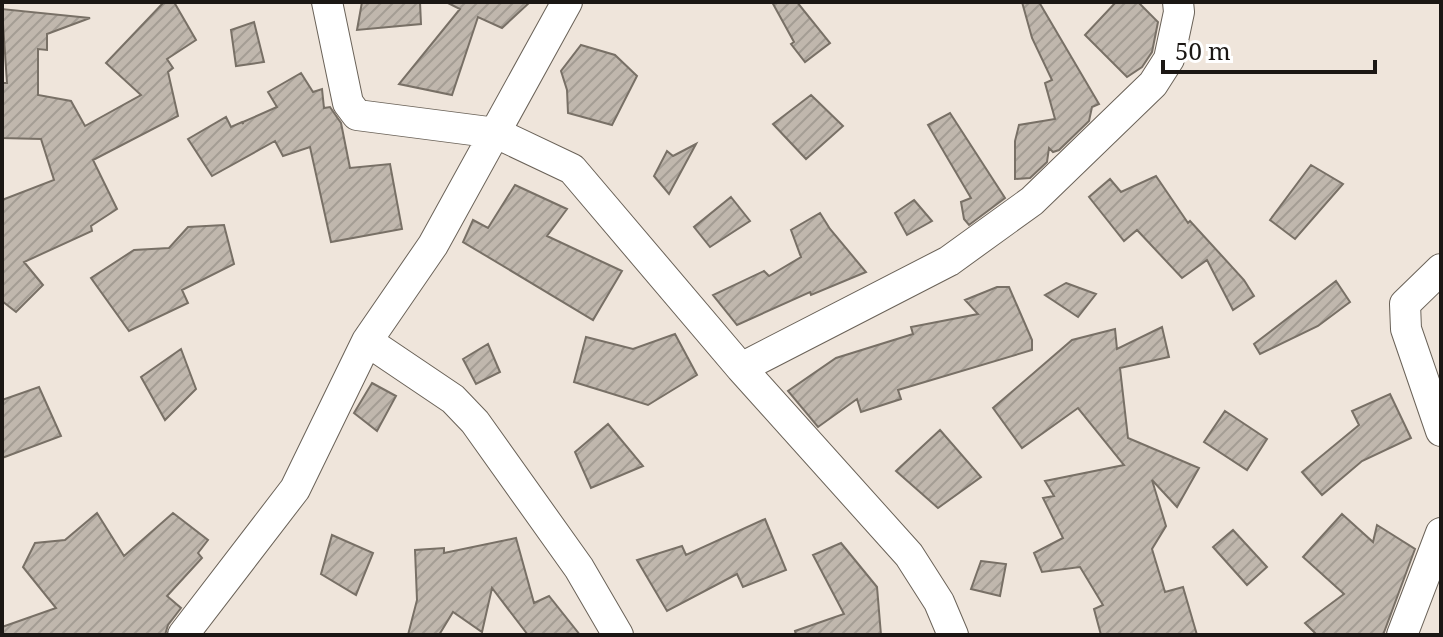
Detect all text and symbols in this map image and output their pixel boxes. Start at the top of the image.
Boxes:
scale bar [1163,24,1375,74]
text: 50 m [1175,34,1231,67]

